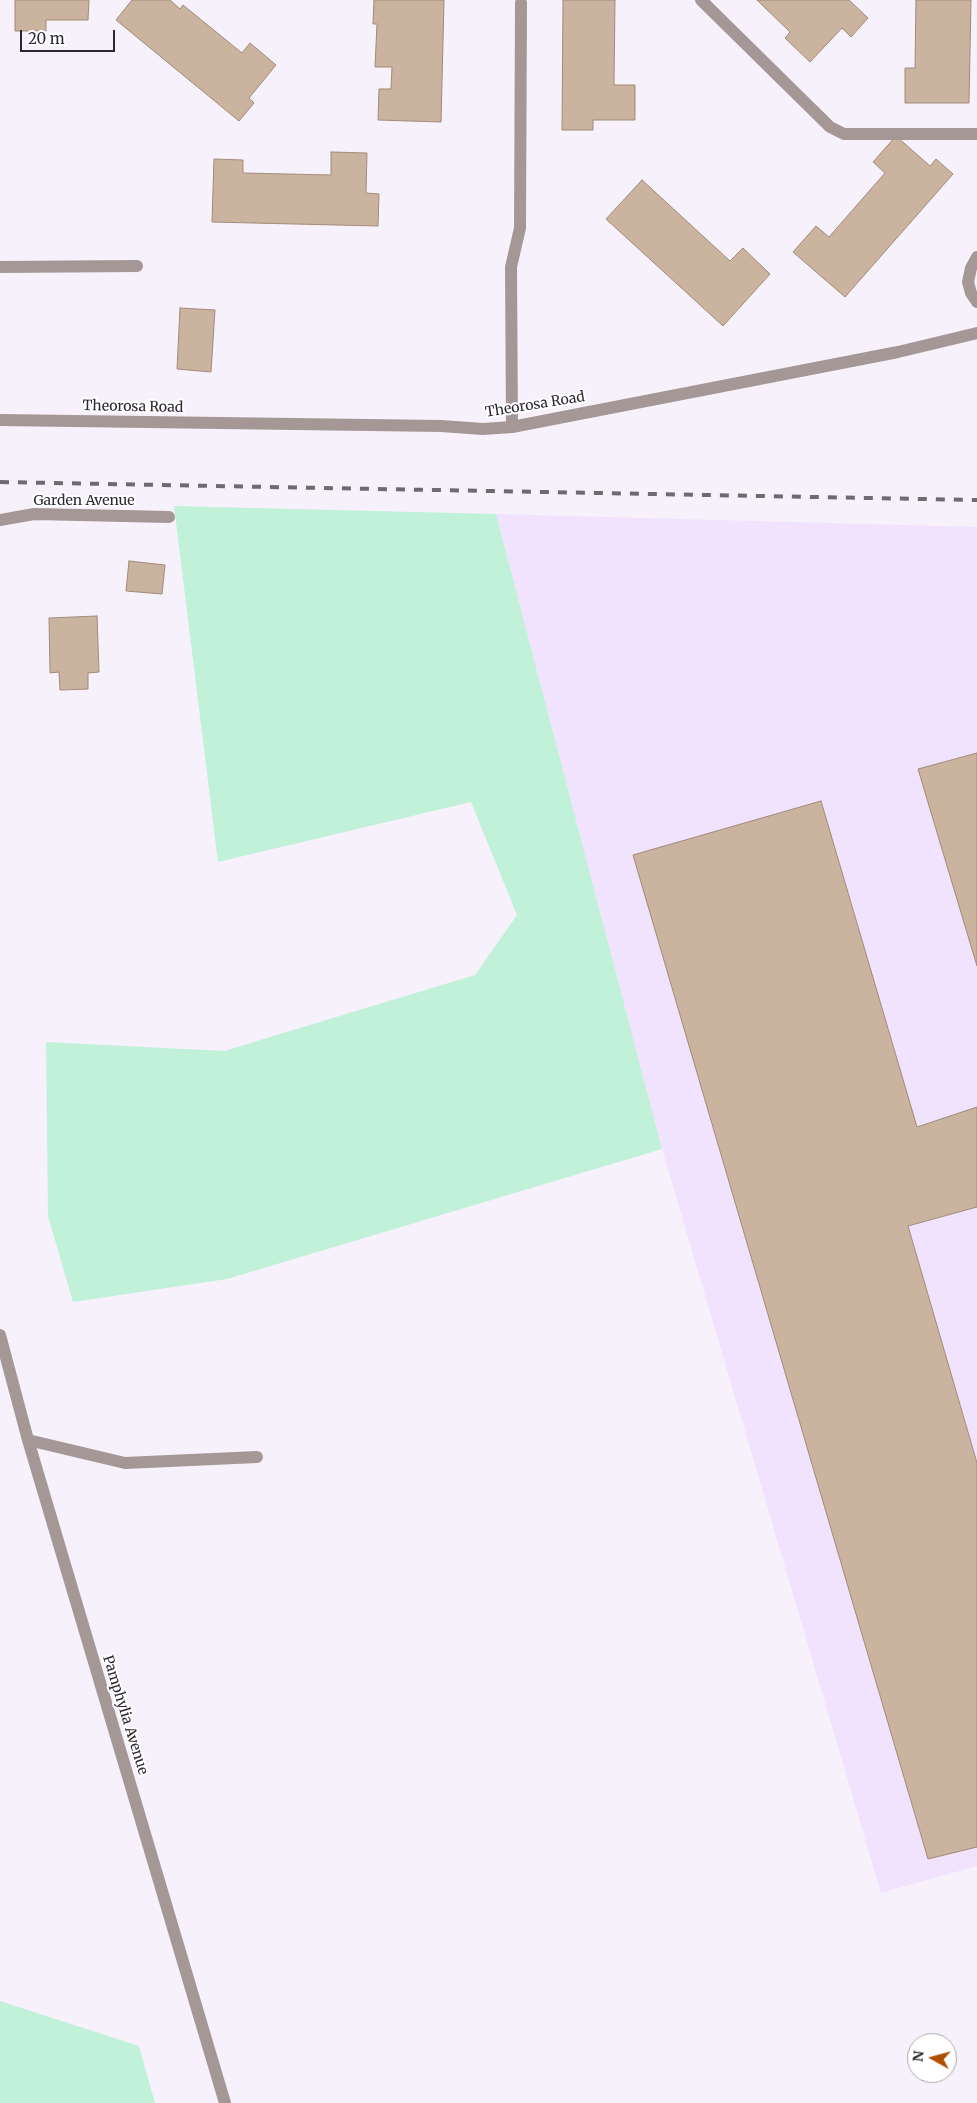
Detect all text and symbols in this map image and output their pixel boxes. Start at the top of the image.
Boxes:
scale bar [22,20,118,52]
text: 20 m [28,29,65,48]
street label: Theorosa Road [484,389,586,421]
street label: Theorosa Road [83,398,183,416]
street label: Garden Avenue [33,493,135,509]
street label: Pamphylia Avenue [99,1653,151,1777]
north arrow [907,2033,957,2083]
text: N [908,2050,928,2063]

